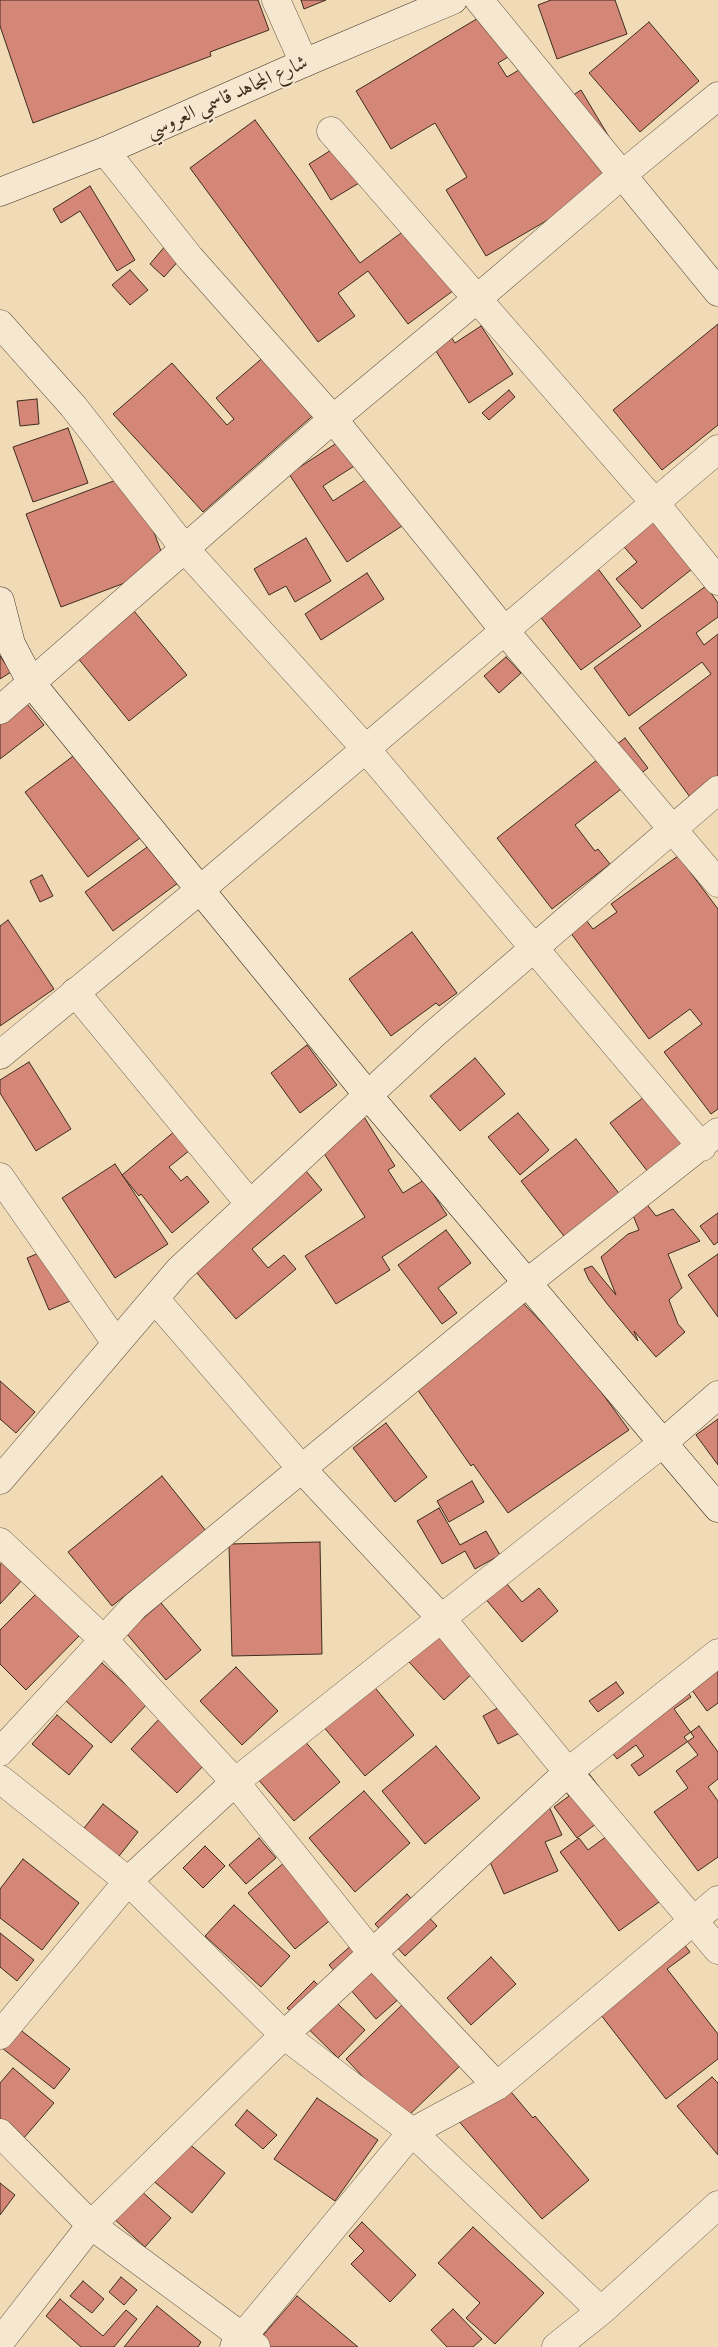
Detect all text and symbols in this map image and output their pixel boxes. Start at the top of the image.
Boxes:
street label: شارع المجاهد قاسمي العروسي [142,51,312,143]

